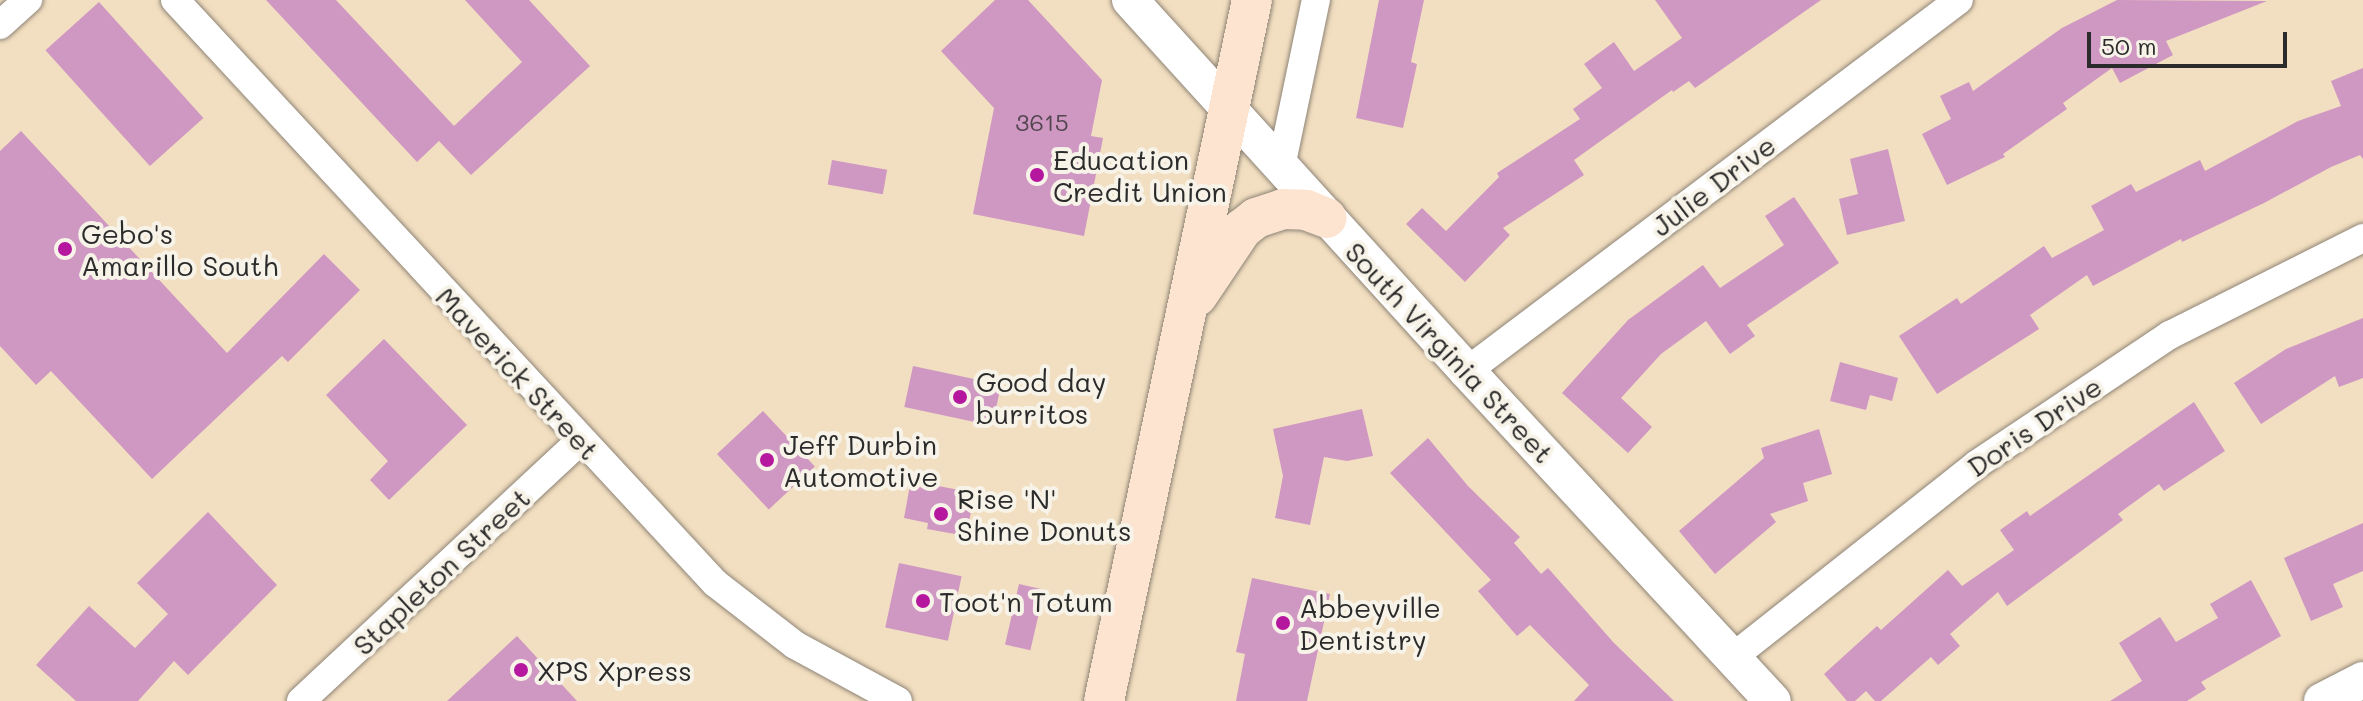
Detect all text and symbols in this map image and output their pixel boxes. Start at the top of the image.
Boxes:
scale bar [2091,16,2291,66]
text: 50 m [2101,30,2157,61]
house number: 3615 [1015,108,1069,136]
street label: Julie Drive [1644,127,1782,243]
place label: Education Credit Union [1053,142,1227,208]
marker: Education Credit Union [1028,166,1046,184]
place label: Gebo's Amarillo South [81,216,278,282]
street label: South Virginia Street [1339,235,1561,469]
marker: Gebo's Amarillo South [56,240,74,258]
street label: Maverick Street [429,280,607,466]
place label: Good day burritos [976,364,1106,430]
street label: Doris Drive [1960,369,2108,483]
marker: Good day burritos [951,388,969,406]
place label: Jeff Durbin Automotive [783,427,939,493]
marker: Jeff Durbin Automotive [758,451,776,469]
street label: Stapleton Street [346,480,536,662]
place label: Rise 'N' Shine Donuts [957,481,1132,547]
marker: Rise 'N' Shine Donuts [932,505,950,523]
place label: Toot'n Totum [939,584,1113,618]
place label: Abbeyville Dentistry [1299,590,1441,656]
marker: Toot'n Totum [914,592,932,610]
marker: Abbeyville Dentistry [1274,614,1292,632]
place label: XPS Xpress [537,653,692,687]
marker: XPS Xpress [512,661,530,679]

